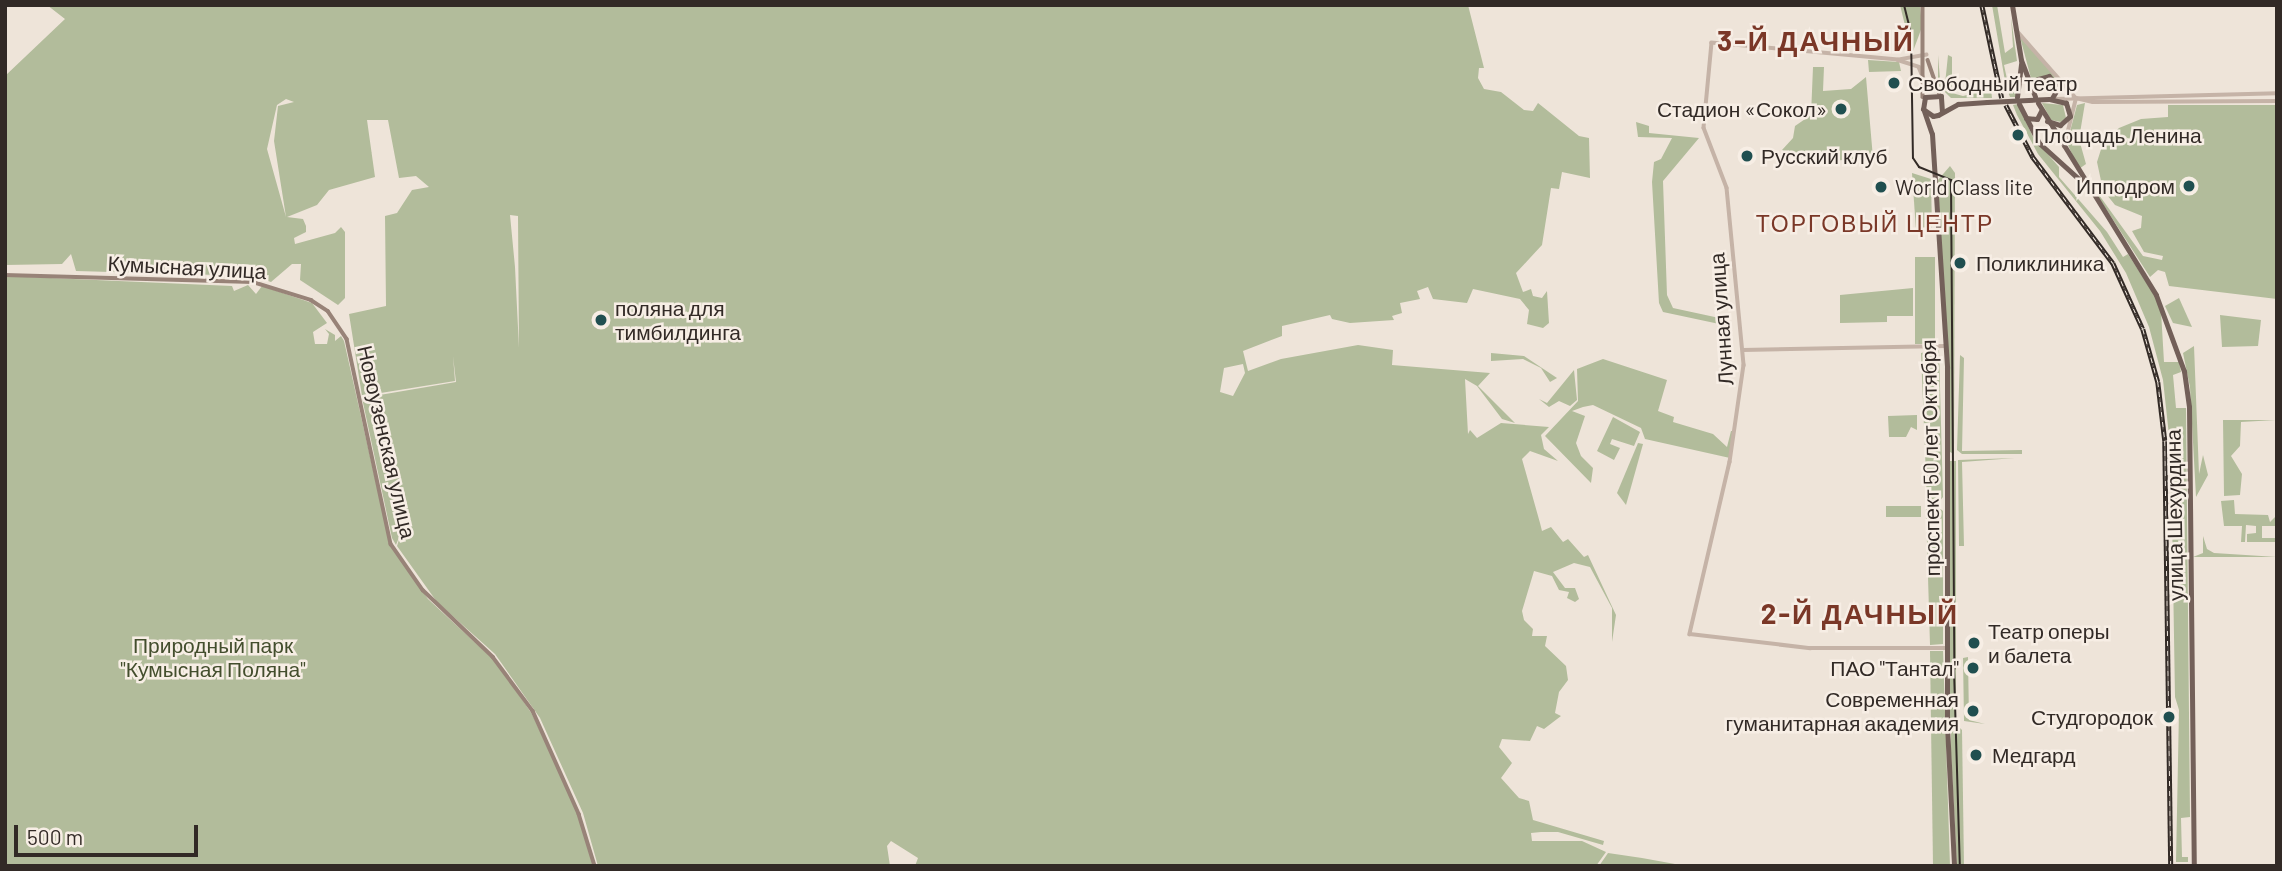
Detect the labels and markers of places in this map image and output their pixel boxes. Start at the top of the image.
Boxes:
place label: Свободный театр [1908,70,2077,96]
marker: Свободный театр [1886,75,1902,91]
place label: Стадион «Сокол» [1657,96,1827,122]
marker: Стадион «Сокол» [1833,101,1849,117]
place label: Площадь Ленина [2034,122,2202,148]
marker: Площадь Ленина [2008,125,2028,145]
place label: Русский клуб [1761,143,1888,169]
marker: Русский клуб [1739,148,1755,164]
place label: Ипподром [2076,173,2175,199]
place label: World Class lite [1895,174,2033,200]
marker: Ипподром [2181,178,2197,194]
marker: World Class lite [1873,179,1889,195]
place label: Поликлиника [1976,250,2104,276]
marker: Поликлиника [1950,253,1970,273]
place label: поляна для тимбилдинга [615,295,741,345]
marker: поляна для тимбилдинга [593,312,609,328]
place label: Театр оперы и балета [1988,618,2110,668]
marker: Театр оперы и балета [1966,635,1982,651]
place label: ПАО "Тантал" [1830,655,1959,681]
marker: ПАО "Тантал" [1965,660,1981,676]
place label: Современная гуманитарная академия [1726,686,1959,736]
marker: Современная гуманитарная академия [1965,703,1981,719]
place label: Студгородок [2031,704,2153,730]
marker: Студгородок [2159,707,2179,727]
place label: Медгард [1992,742,2076,768]
marker: Медгард [1966,745,1986,765]

